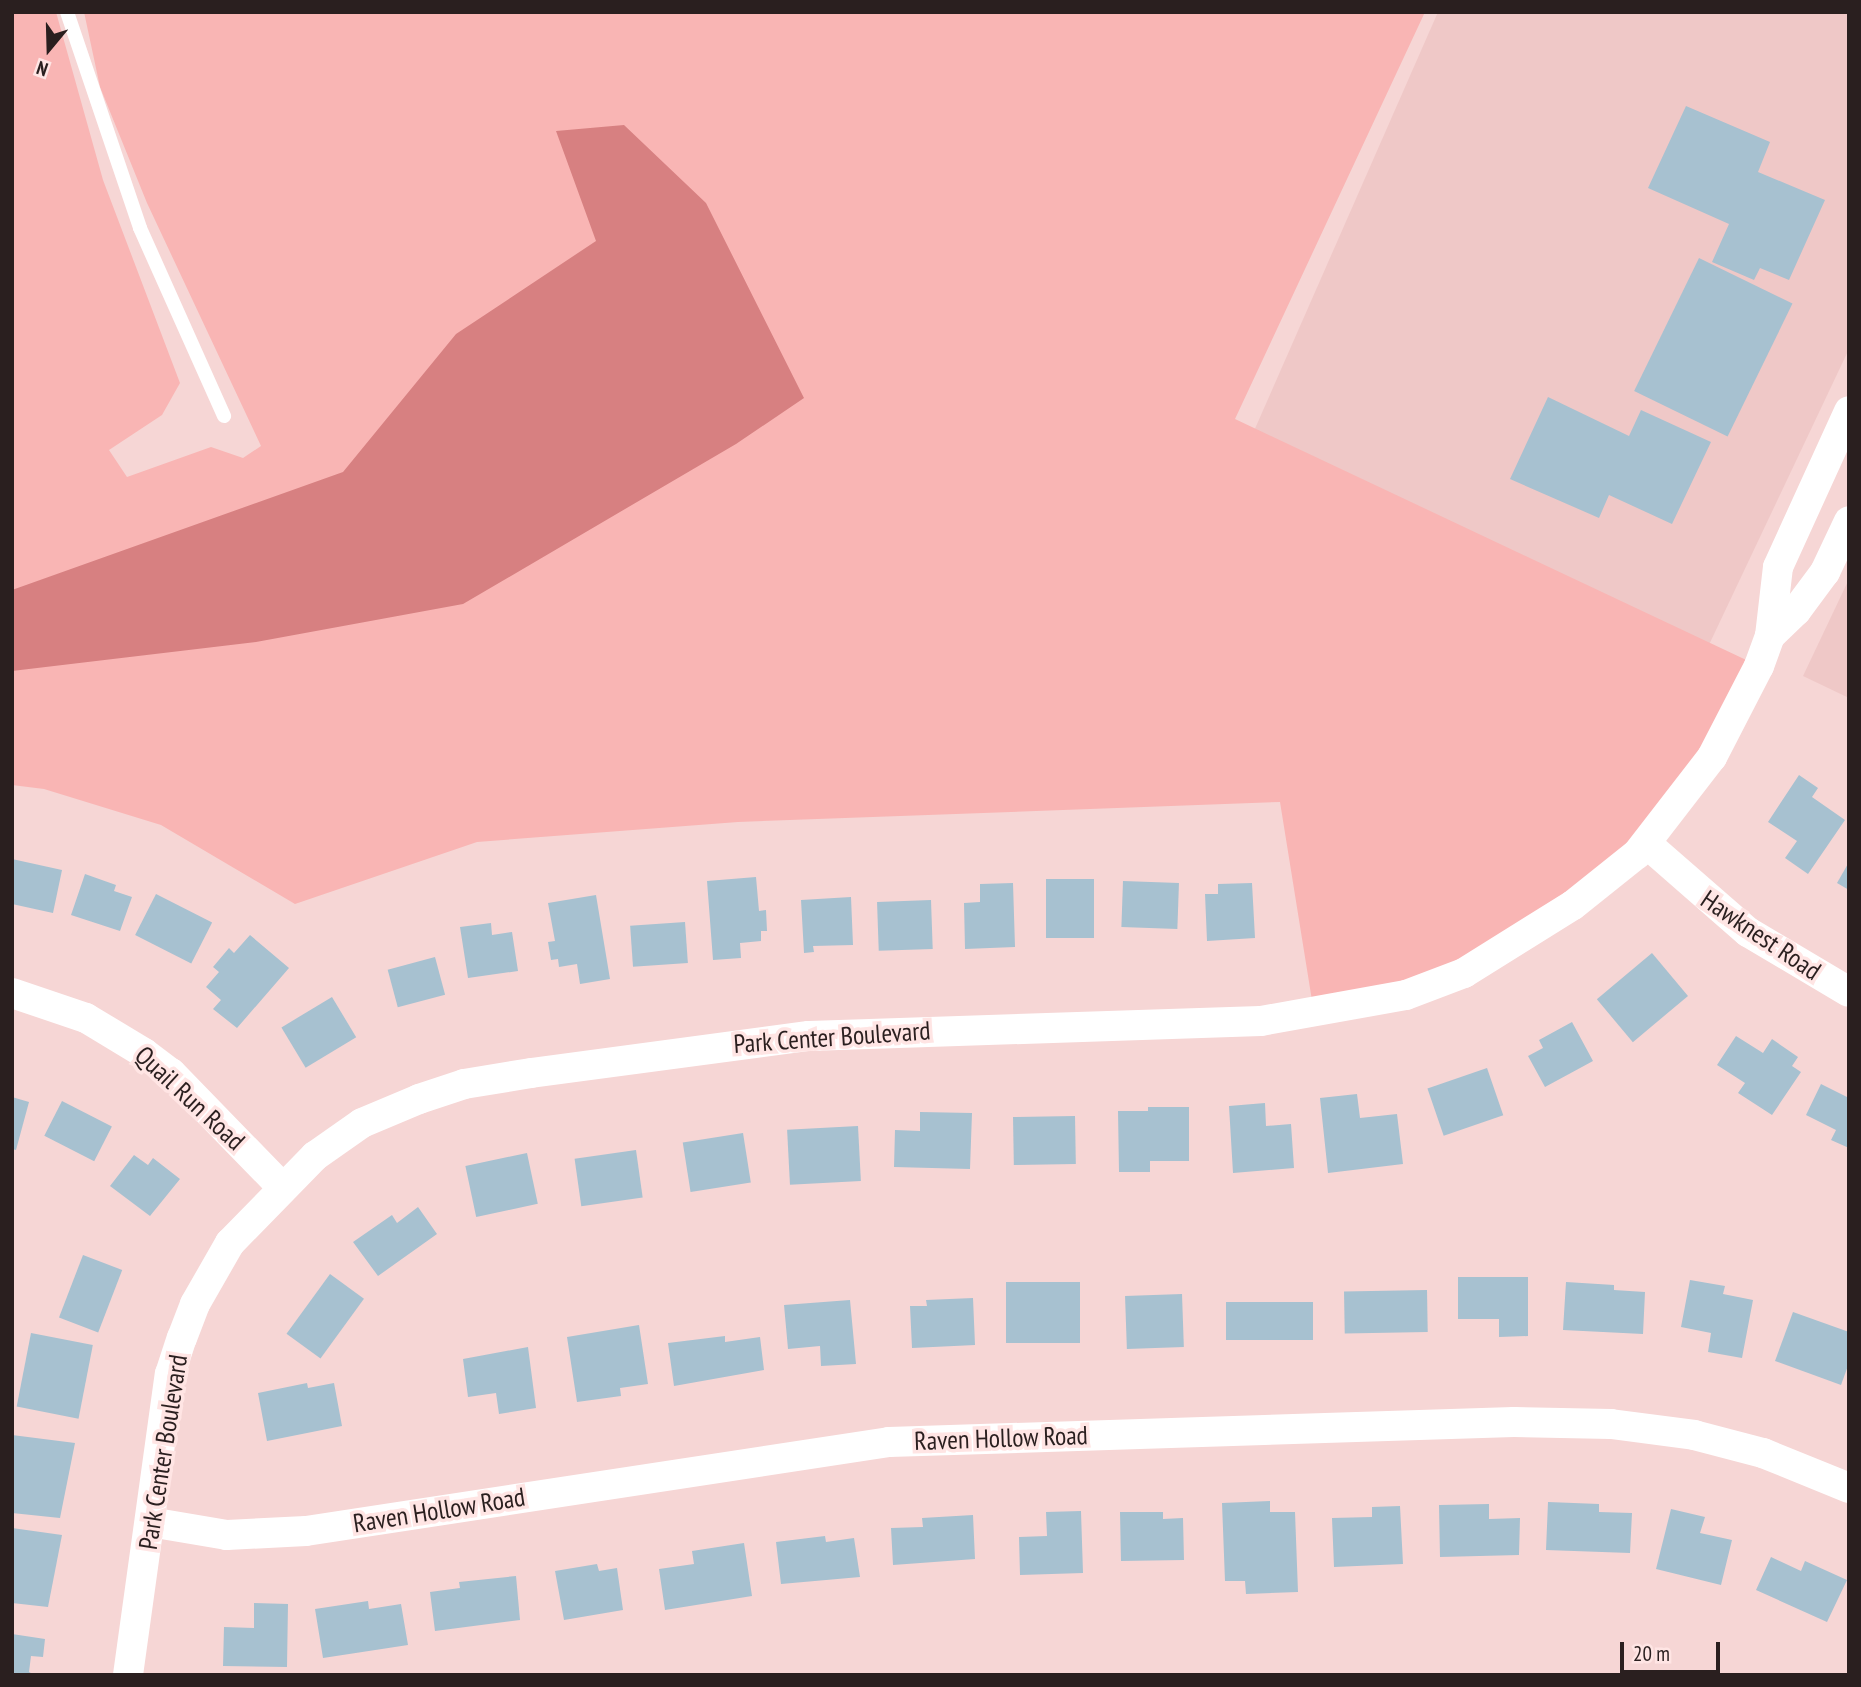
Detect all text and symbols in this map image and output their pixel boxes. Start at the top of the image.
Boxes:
north arrow [14,14,84,84]
text: N [33,56,51,82]
street label: Hawknest Road [1695,884,1827,986]
street label: Park Center Boulevard [732,1015,932,1059]
street label: Quail Run Road [129,1039,251,1157]
street label: Park Center Boulevard [132,1352,194,1552]
street label: Raven Hollow Road [913,1419,1089,1457]
street label: Raven Hollow Road [351,1481,527,1539]
scale bar [1623,1628,1723,1672]
text: 20 m [1633,1640,1670,1667]

